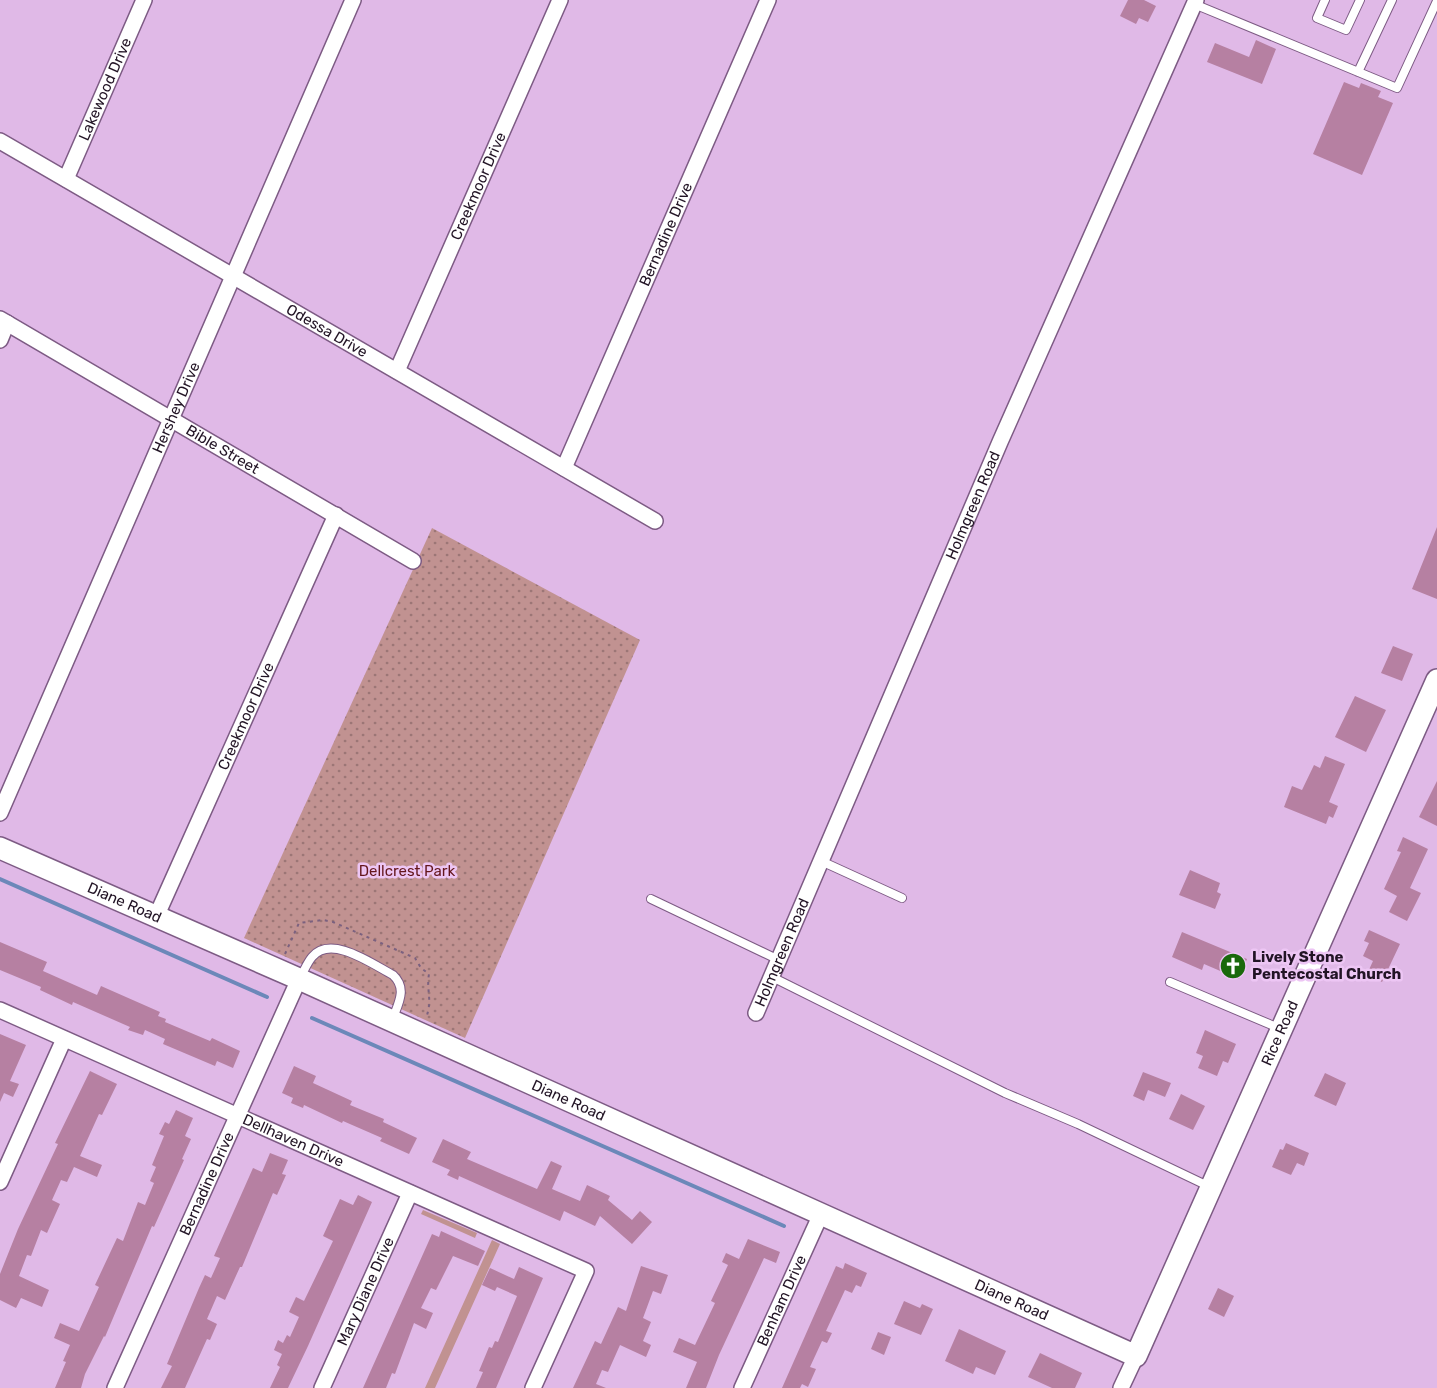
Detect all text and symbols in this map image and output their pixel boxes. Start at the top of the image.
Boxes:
street label: Lakewood Drive [75,35,135,143]
street label: Creekmoor Drive [447,129,510,243]
street label: Bernadine Drive [635,180,696,289]
street label: Odessa Drive [283,300,371,361]
street label: Hershey Drive [148,359,204,456]
street label: Bible Street [183,421,263,478]
street label: Holmgreen Road [942,449,1004,562]
street label: Creekmoor Drive [214,660,278,773]
park label: Dellcrest Park [359,862,456,880]
street label: Diane Road [85,878,164,927]
street label: Holmgreen Road [751,895,813,1009]
place label: Lively Stone Pentecostal Church [1252,948,1401,983]
church icon: Lively Stone Pentecostal Church [1218,951,1248,981]
street label: Rice Road [1257,998,1302,1068]
street label: Diane Road [529,1076,608,1125]
street label: Dellhaven Drive [240,1110,347,1171]
street label: Bernadine Drive [176,1129,238,1238]
street label: Mary Diane Drive [333,1234,398,1348]
street label: Benham Drive [753,1252,810,1349]
street label: Diane Road [972,1276,1051,1324]

